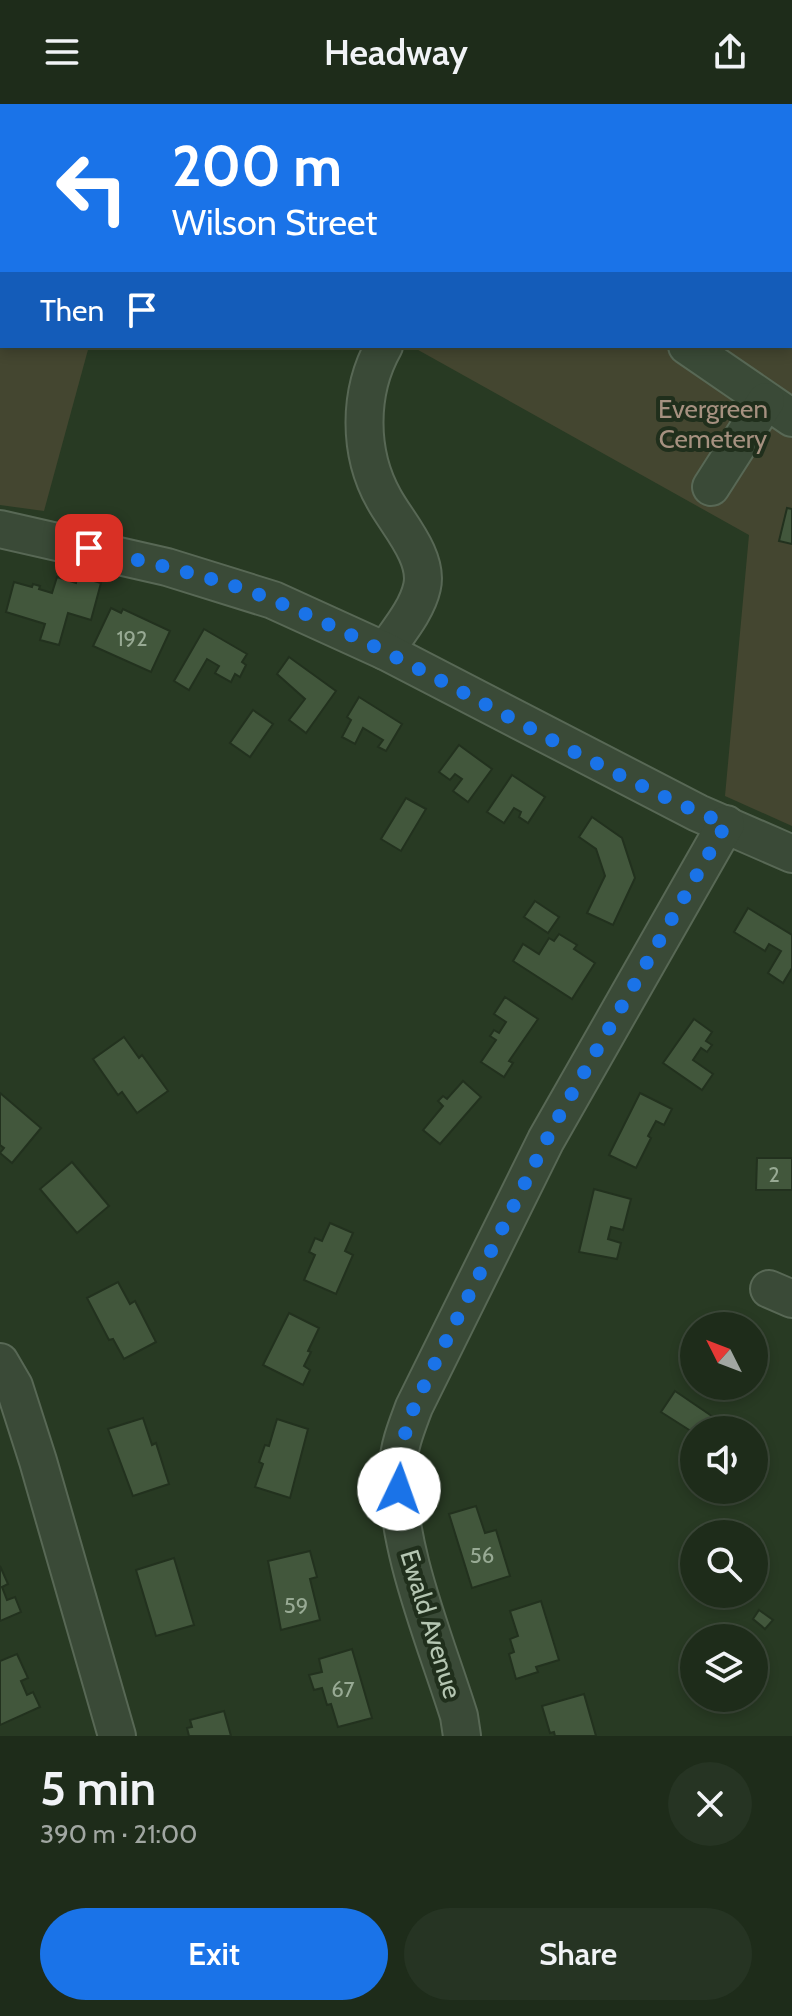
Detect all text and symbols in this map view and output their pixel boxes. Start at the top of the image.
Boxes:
icon: menu [40,30,84,74]
text: Headway [324,30,468,74]
icon: share [708,30,752,74]
text: 200 m [172,132,342,200]
icon: left [40,136,144,240]
text: Wilson Street [172,200,377,244]
icon: arrive [120,288,164,332]
text: Then [40,292,104,329]
park label: Evergreen Cemetery [658,393,768,455]
pin [55,514,123,582]
icon: arrive [67,526,111,570]
house number: 192 [116,625,148,652]
house number: 2 [768,1161,780,1188]
north arrow [680,1312,768,1400]
map controls [680,1312,768,1712]
button: sound [680,1416,768,1504]
position arrow [357,1447,441,1531]
button: search [680,1520,768,1608]
house number: 56 [470,1542,494,1569]
street label: Ewald Avenue [393,1546,469,1702]
house number: 59 [284,1592,308,1619]
button: layers [680,1624,768,1712]
house number: 67 [331,1676,355,1703]
text: 5 min [40,1759,156,1817]
button: close [668,1762,752,1846]
text: 390 m · 21:00 [40,1818,197,1850]
button: Exit [40,1908,388,2000]
button: Share [404,1908,752,2000]

